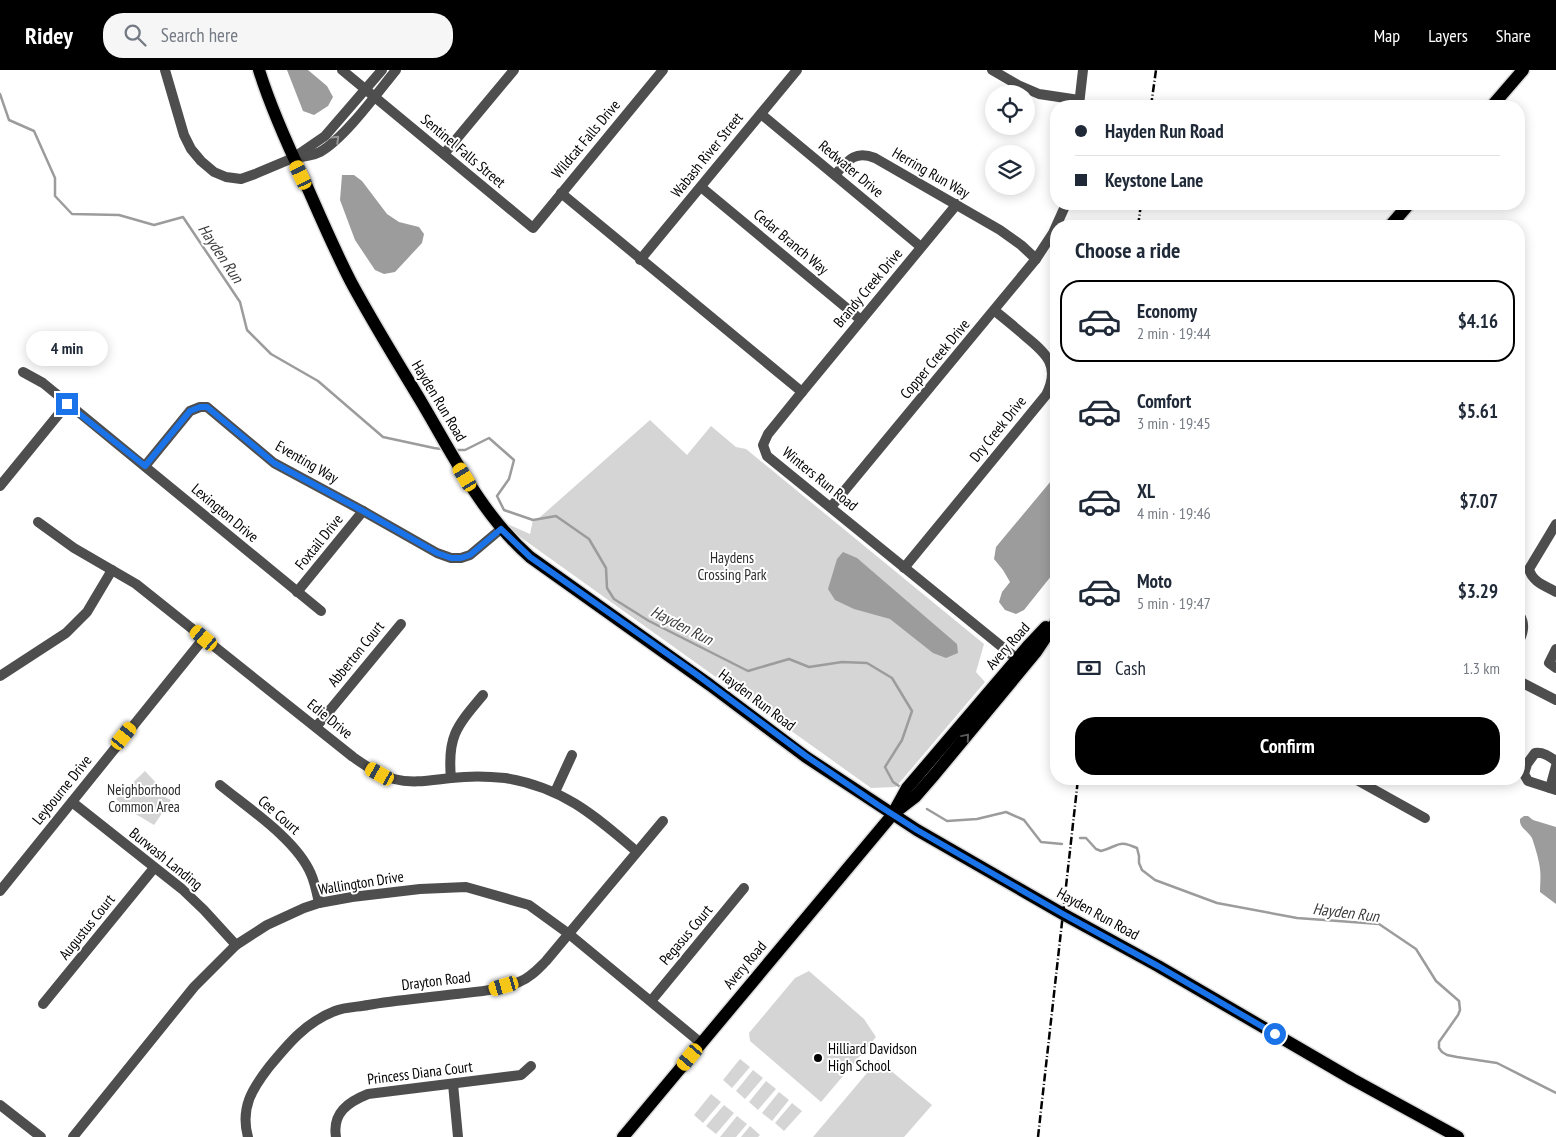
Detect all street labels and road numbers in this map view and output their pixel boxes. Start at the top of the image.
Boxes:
street label: Wildcat Falls Drive [547,96,624,182]
street label: Wabash River Street [667,108,747,201]
street label: Sentinel Falls Street [417,110,509,191]
street label: Redwater Drive [815,136,888,201]
street label: Herring Run Way [889,143,974,203]
street label: Cedar Branch Way [750,205,833,279]
street label: Brandy Creek Drive [829,244,906,331]
street label: Copper Creek Drive [896,315,974,402]
street label: Hayden Run Road [408,357,471,445]
street label: Dry Creek Drive [965,392,1030,465]
street label: Eventing Way [272,436,342,487]
street label: Winters Run Road [779,442,862,515]
street label: Lexington Drive [188,479,263,546]
street label: Foxtail Drive [290,510,347,573]
street label: Abberton Court [323,617,388,690]
street label: Avery Road [982,618,1034,673]
street label: Hayden Run Road [715,665,799,735]
street label: Edie Drive [304,695,357,743]
street label: Leybourne Drive [28,751,95,828]
street label: Cee Court [254,791,304,838]
street label: Burwash Landing [126,823,207,894]
street label: Wallington Drive [317,866,405,899]
street label: Hayden Run Road [1054,883,1143,944]
street label: Augustus Court [54,890,119,963]
street label: Pegasus Court [655,901,716,969]
street label: Avery Road [719,937,770,993]
street label: Drayton Road [400,967,472,994]
street label: Princess Diana Court [366,1057,474,1088]

